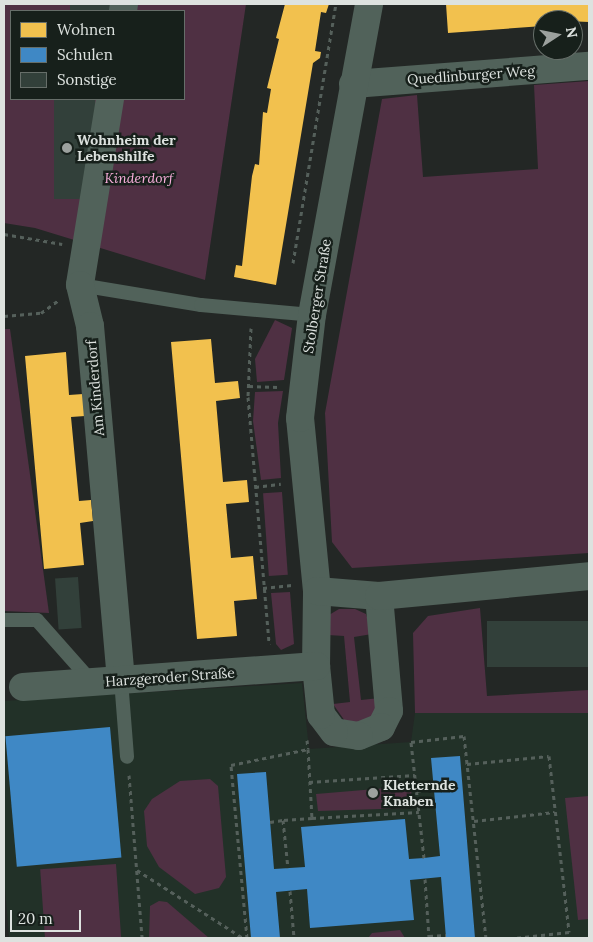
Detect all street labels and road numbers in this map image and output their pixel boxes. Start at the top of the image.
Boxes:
street label: Quedlinburger Weg [407,62,535,88]
street label: Stolberger Straße [300,238,334,354]
street label: Am Kinderdorf [82,339,108,437]
street label: Harzgeroder Straße [105,664,235,690]

